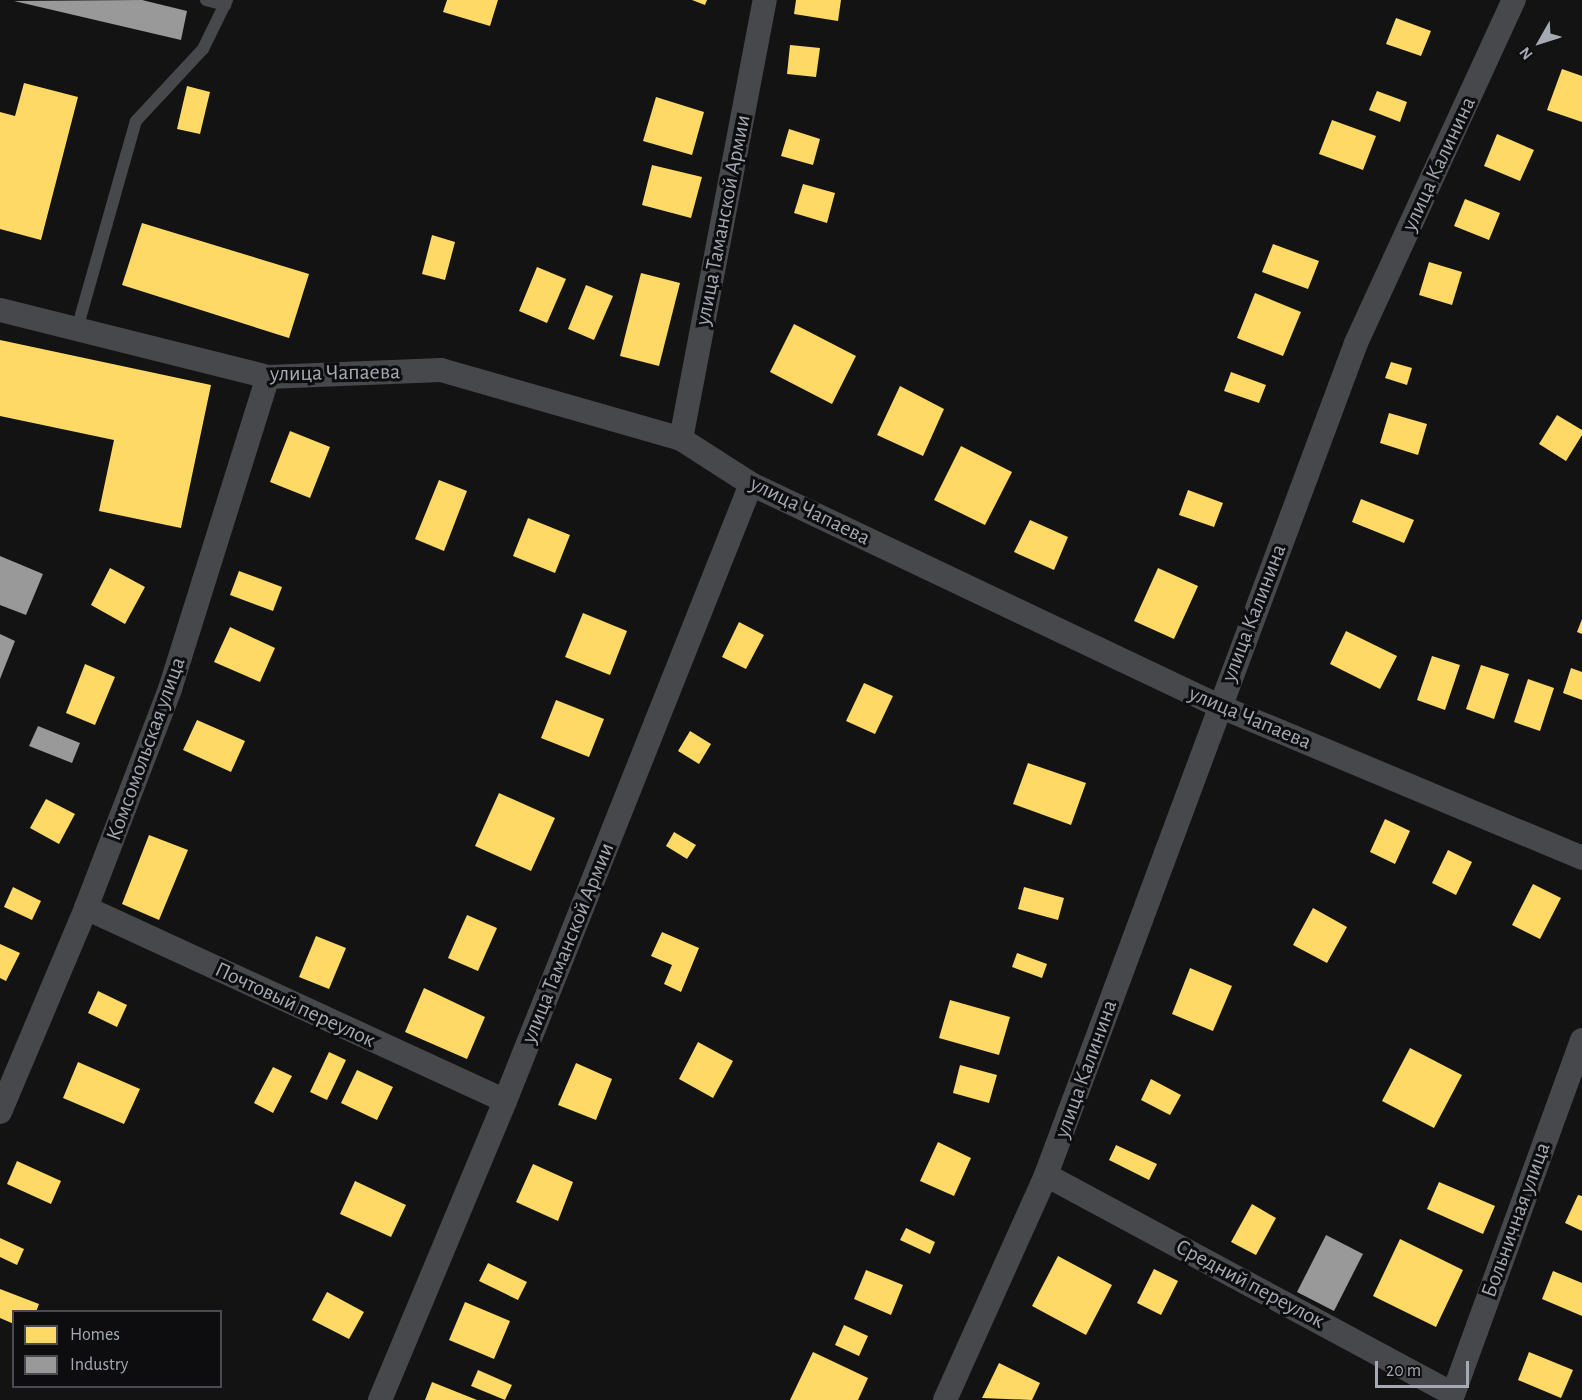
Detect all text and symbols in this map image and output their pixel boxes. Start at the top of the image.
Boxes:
north arrow [1510,12,1570,72]
text: N [1516,44,1536,63]
street label: улица Калинина [1396,93,1482,235]
street label: улица Таманской Армии [690,112,756,328]
street label: улица Чапаева [270,359,400,387]
street label: улица Чапаева [746,471,874,551]
street label: улица Калинина [1216,541,1292,685]
street label: Комсомольская улица [101,654,191,844]
street label: улица Чапаева [1185,680,1315,756]
street label: улица Таманской Армии [516,839,620,1047]
street label: Почтовый переулок [211,956,379,1054]
street label: улица Калинина [1049,996,1123,1142]
street label: Больничная улица [1476,1139,1556,1301]
street label: Средний переулок [1171,1234,1329,1334]
legend [12,1310,222,1388]
text: Homes [70,1326,120,1344]
scale bar [1378,1349,1472,1387]
text: Industry [70,1356,129,1374]
text: 20 m [1386,1362,1421,1380]

